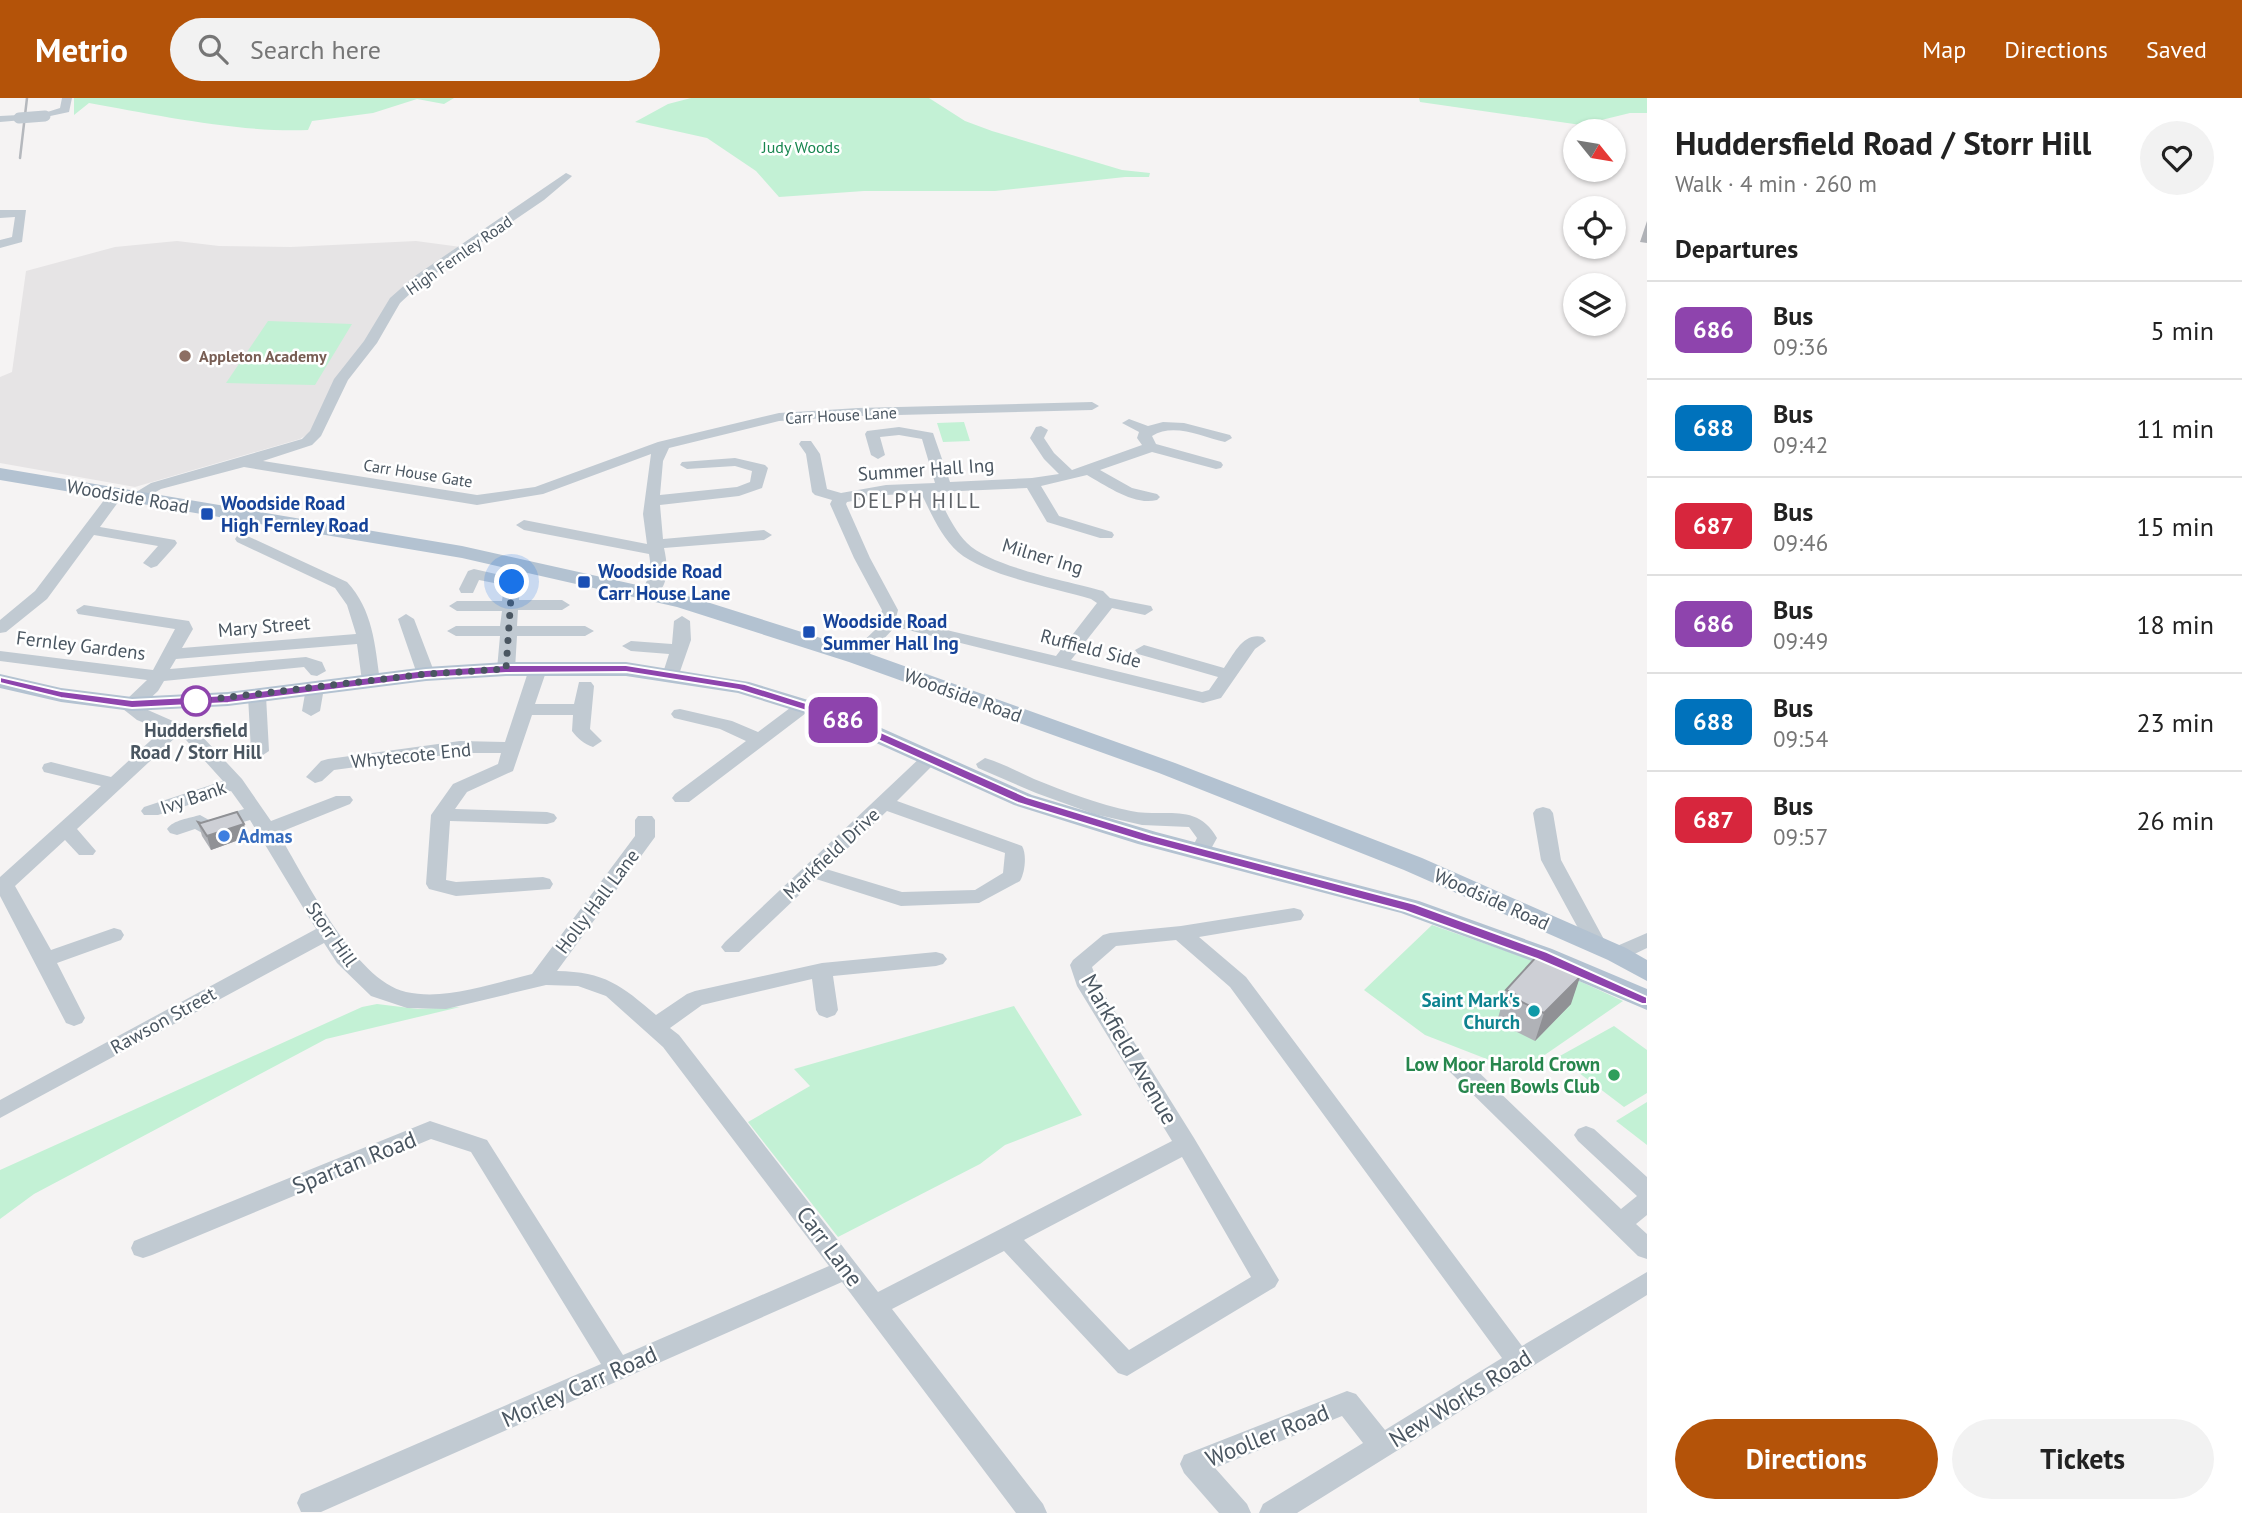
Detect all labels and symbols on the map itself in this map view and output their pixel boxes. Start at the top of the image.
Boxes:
north arrow [1563,119,1626,182]
park label: Judy Woods [761,137,840,157]
street label: High Fernley Road [402,211,516,299]
place label: Appleton Academy [199,346,327,366]
marker: Appleton Academy [177,348,193,364]
street label: Carr House Lane [785,402,897,428]
street label: Summer Hall Ing [857,452,995,486]
street label: Carr House Gate [362,455,474,491]
street label: Woodside Road [65,473,191,519]
district label: DELPH HILL [852,487,982,514]
place label: Woodside Road High Fernley Road [221,491,369,537]
marker: Woodside Road High Fernley Road [199,506,215,522]
street label: Milner Ing [1000,532,1086,580]
place label: Woodside Road Carr House Lane [598,559,730,605]
your location [494,564,529,599]
marker: Woodside Road Carr House Lane [576,574,592,590]
place label: Woodside Road Summer Hall Ing [823,609,959,655]
street label: Mary Street [217,610,312,642]
street label: Ruffield Side [1038,623,1144,673]
marker: Woodside Road Summer Hall Ing [801,624,817,640]
street label: Fernley Gardens [15,625,147,665]
street label: Woodside Road [901,663,1025,727]
marker: Huddersfield Road / Storr Hill [181,686,211,716]
line badge: 686 [803,697,883,743]
place label: Huddersfield Road / Storr Hill [130,718,262,764]
street label: Whytecote End [350,737,472,773]
street label: Ivy Bank [157,775,229,819]
street label: Markfield Drive [778,802,884,904]
place label: Admas [238,824,292,848]
marker: Admas [216,828,232,844]
street label: Holly Hall Lane [550,844,644,958]
street label: Woodside Road [1431,863,1553,935]
street label: Storr Hill [301,897,363,971]
street label: Markfield Avenue [1075,969,1185,1129]
street label: Rawson Street [106,981,220,1059]
place label: Saint Mark's Church [1422,988,1520,1034]
marker: Saint Mark's Church [1526,1003,1542,1019]
place label: Low Moor Harold Crown Green Bowls Club [1406,1052,1600,1098]
marker: Low Moor Harold Crown Green Bowls Club [1606,1067,1622,1083]
street label: Spartan Road [288,1124,420,1200]
street label: Carr Lane [790,1200,870,1292]
street label: Morley Carr Road [497,1339,661,1433]
street label: New Works Road [1383,1343,1537,1453]
street label: Wooller Road [1201,1397,1333,1473]

